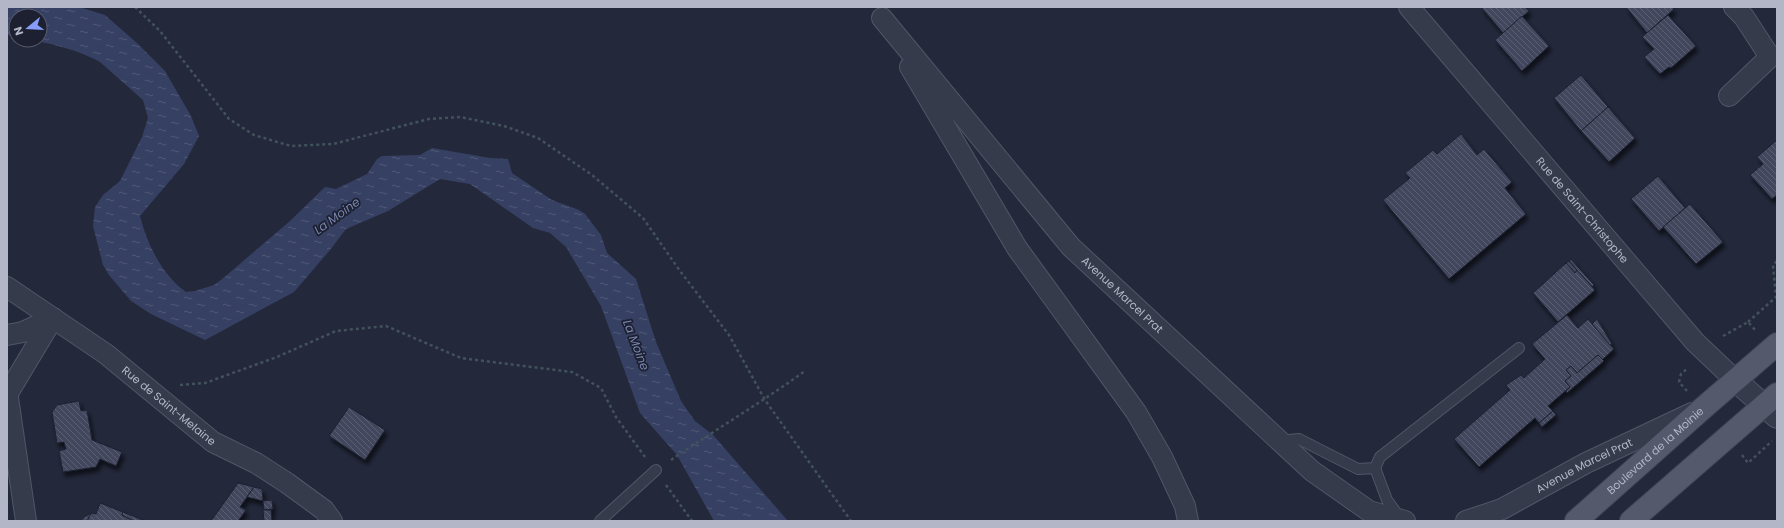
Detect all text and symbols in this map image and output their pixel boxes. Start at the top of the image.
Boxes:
north arrow [8,8,48,48]
text: N [10,25,27,38]
street label: Rue de Saint-Christophe [1532,154,1632,267]
water label: La Moine [310,193,364,238]
street label: Avenue Marcel Prat [1078,253,1167,337]
water label: La Moine [619,317,654,373]
street label: Rue de Saint-Melaine [118,362,220,449]
street label: Boulevard de la Moinie [1603,403,1707,498]
street label: Avenue Marcel Prat [1533,434,1635,497]

